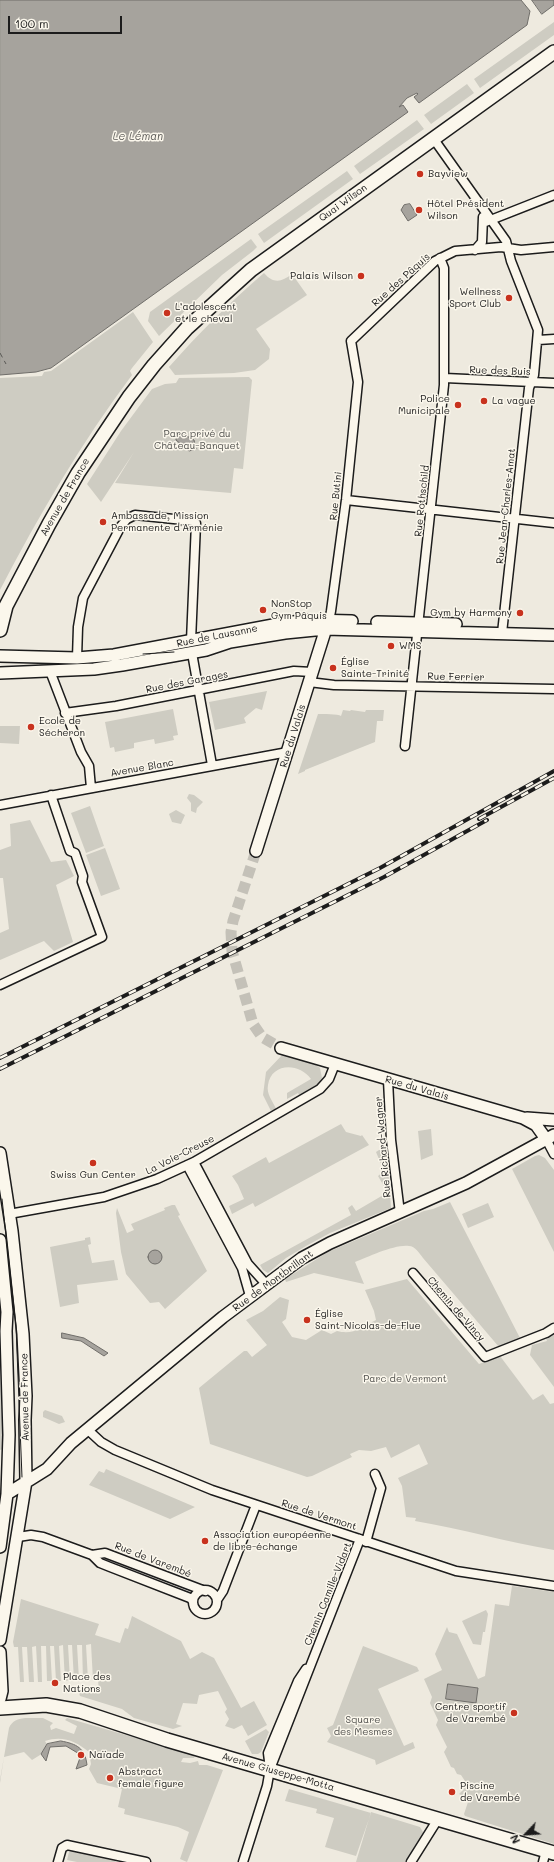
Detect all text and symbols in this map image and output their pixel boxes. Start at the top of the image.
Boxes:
scale bar [10,8,124,34]
text: 100 m [15,15,49,31]
water label: Le Léman [113,130,163,144]
place label: Bayview [428,168,468,180]
marker: Bayview [415,169,425,179]
street label: Quai Wilson [317,182,369,224]
place label: Hôtel Président Wilson [427,198,504,222]
marker: Hôtel Président Wilson [414,205,424,215]
street label: Rue des Pâquis [369,251,433,309]
place label: Palais Wilson [290,270,353,282]
marker: Palais Wilson [356,271,366,281]
place label: Wellness Sport Club [449,286,501,310]
marker: Wellness Sport Club [504,293,514,303]
place label: L’adolescent et le cheval [175,301,236,324]
marker: L’adolescent et le cheval [162,308,172,318]
street label: Rue des Buis [469,364,531,378]
place label: Police Municipale [398,393,450,416]
place label: La vague [492,395,536,407]
marker: La vague [479,396,489,406]
marker: Police Municipale [453,400,463,410]
park label: Parc privé du Château-Banquet [154,428,240,452]
street label: Rue Jean-Charles-Amat [494,448,518,564]
street label: Avenue de France [38,456,92,538]
street label: Rue Rothschild [412,465,432,537]
street label: Rue Butini [327,471,345,521]
place label: Ambassade, Mission Permanente d'Arménie [111,510,223,534]
marker: Ambassade, Mission Permanente d'Arménie [98,517,108,527]
place label: NonStop Gym Pâquis [271,598,327,622]
marker: NonStop Gym Pâquis [258,605,268,615]
place label: Gym by Harmony [430,607,512,619]
marker: Gym by Harmony [515,608,525,618]
street label: Rue de Lausanne [175,622,259,650]
place label: WMS [399,640,421,652]
marker: WMS [386,641,396,651]
place label: Église Sainte-Trinité [341,656,409,680]
marker: Église Sainte-Trinité [328,663,338,673]
street label: Rue des Garages [145,668,229,696]
street label: Rue Ferrier [427,671,485,683]
street label: Rue du Valais [278,703,308,769]
place label: Ecole de Sécheron [39,715,85,738]
marker: Ecole de Sécheron [26,722,36,732]
street label: Avenue Blanc [109,757,175,779]
street label: Rue du Valais [384,1073,450,1103]
street label: Rue Richard-Wagner [373,1096,393,1198]
street label: La Voie-Creuse [144,1133,216,1177]
marker: Swiss Gun Center [88,1158,98,1168]
place label: Swiss Gun Center [50,1169,136,1181]
street label: Rue de Montbrillant [230,1248,316,1314]
street label: Chemin de-Vincy [425,1274,487,1344]
place label: Église Saint-Nicolas-de-Flue [315,1308,421,1332]
marker: Église Saint-Nicolas-de-Flue [302,1315,312,1325]
street label: Avenue de France [18,1353,32,1441]
park label: Parc de Vermont [363,1373,447,1385]
street label: Rue de Vermont [280,1497,358,1533]
place label: Association européenne de libre-échange [213,1529,331,1552]
marker: Association européenne de libre-échange [200,1536,210,1546]
street label: Rue de Varembé [113,1540,193,1580]
street label: Chemin Camille-Vidart [302,1541,354,1647]
place label: Place des Nations [63,1671,111,1694]
marker: Place des Nations [50,1678,60,1688]
place label: Centre sportif de Varembé [435,1701,506,1724]
marker: Centre sportif de Varembé [509,1708,519,1718]
park label: Square des Mesmes [334,1714,392,1738]
place label: Naïade [89,1749,125,1761]
marker: Naïade [76,1750,86,1760]
street label: Avenue Giuseppe-Motta [220,1750,336,1794]
place label: Abstract female figure [118,1766,184,1790]
marker: Abstract female figure [105,1773,115,1783]
place label: Piscine de Varembé [460,1780,520,1804]
marker: Piscine de Varembé [447,1787,457,1797]
north arrow [506,1814,546,1854]
text: N [506,1832,523,1846]

